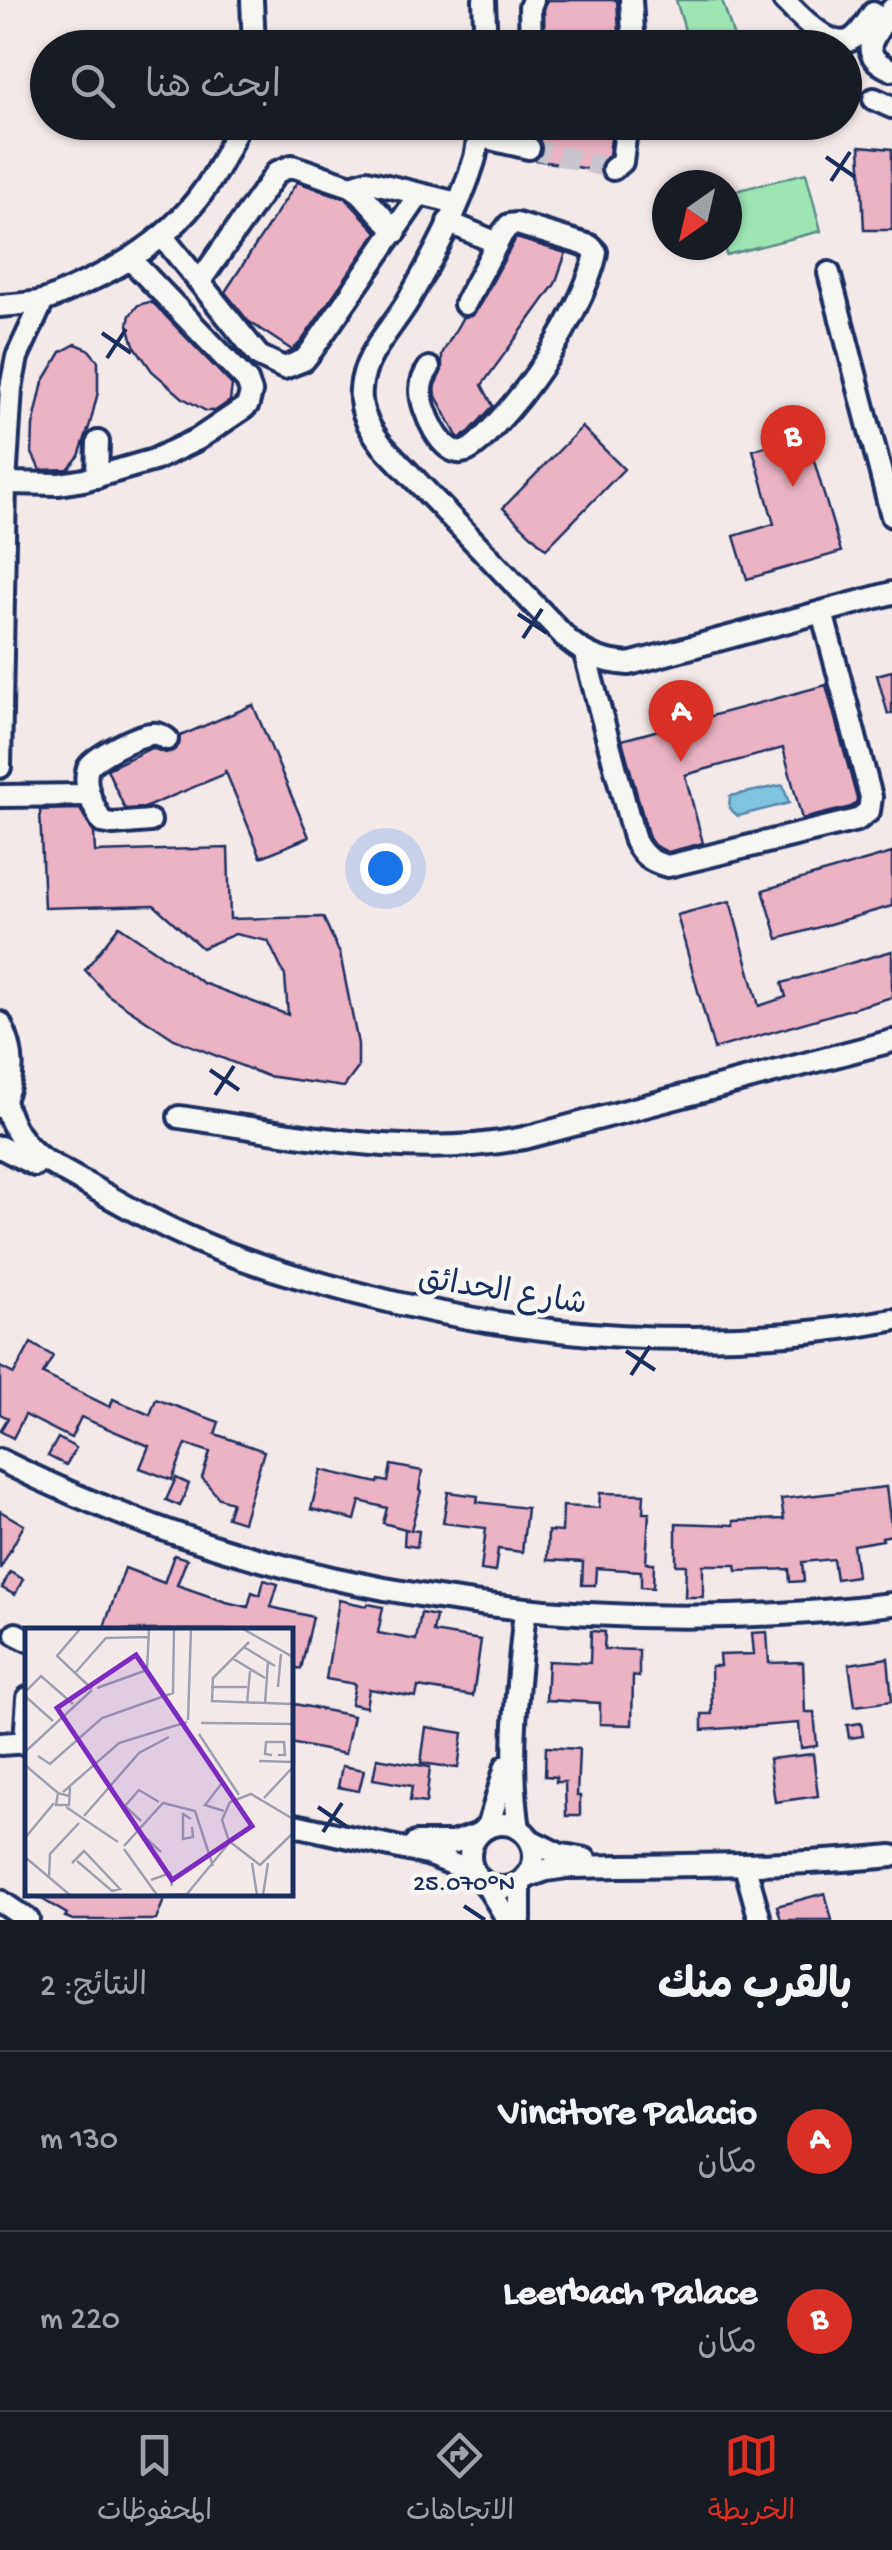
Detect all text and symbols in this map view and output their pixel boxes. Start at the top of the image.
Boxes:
search box [30,30,862,140]
icon: search [65,58,120,113]
text: ابحث هنا [145,67,281,111]
north arrow [652,170,742,260]
pin: B [760,404,826,487]
pin: A [648,680,714,762]
your location [360,843,411,894]
street label: شارع الحدائق [415,1262,589,1326]
inset map [25,1628,292,1895]
text: 25.070°N [413,1871,515,1900]
text: بالقرب منك [658,1965,852,2014]
text: النتائج: 2 [40,1969,147,2007]
text: Vincitore Palacio [499,2093,757,2137]
text: 130 m [40,2122,118,2160]
text: A [810,2122,829,2160]
text: مكان [698,2147,757,2185]
text: Leerbach Palace [503,2273,757,2317]
text: 220 m [40,2302,120,2340]
text: B [811,2302,828,2340]
text: مكان [698,2327,757,2365]
tab: المحفوظات [97,2428,212,2534]
tab: الاتجاهات [406,2428,514,2534]
tab: الخريطة [708,2428,795,2534]

